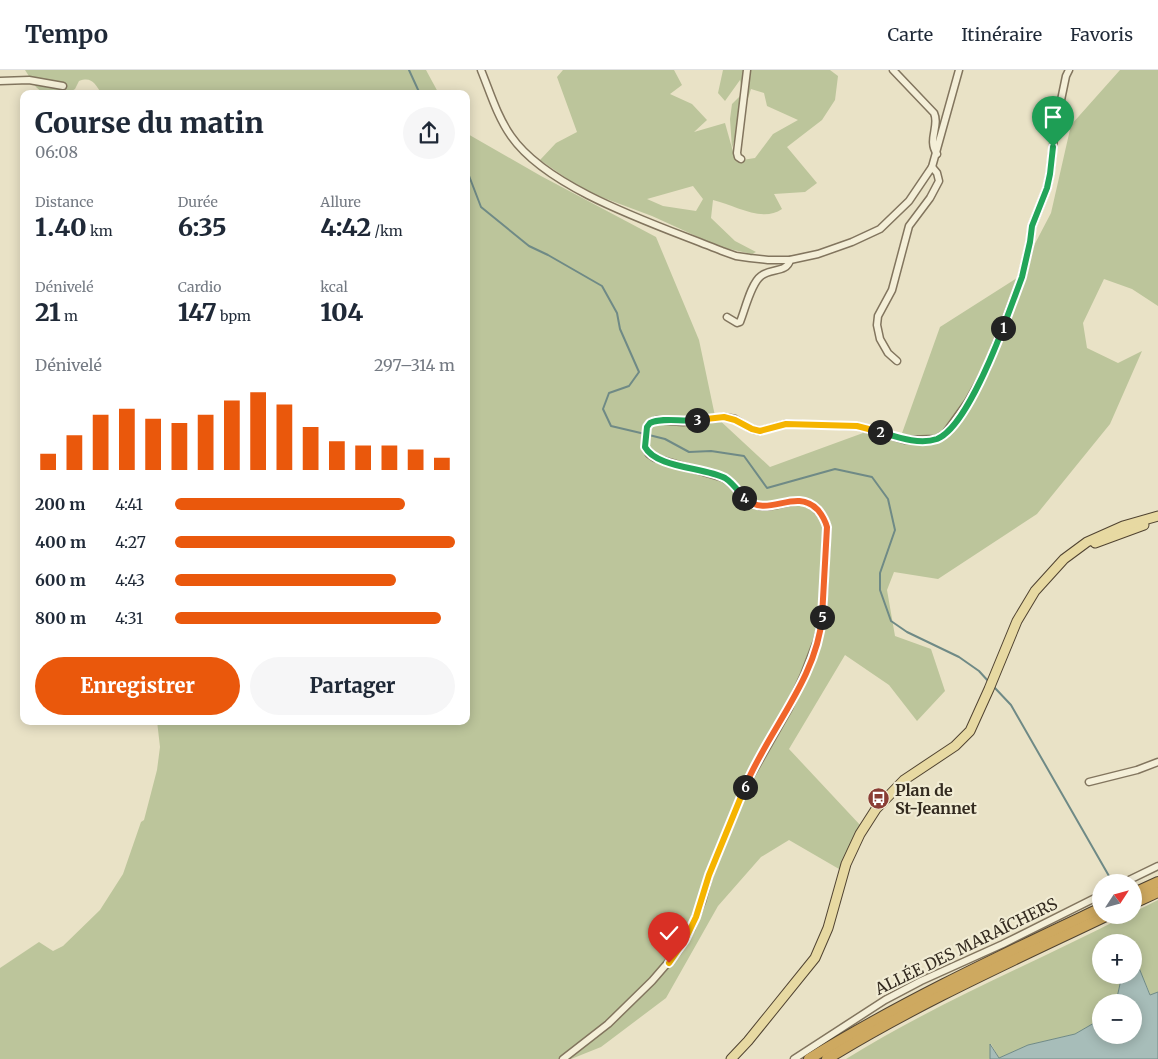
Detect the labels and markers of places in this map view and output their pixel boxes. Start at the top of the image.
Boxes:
pin [1032,96,1074,147]
pin: 1 [990,316,1016,340]
pin: 3 [684,408,710,432]
pin: 2 [868,420,892,444]
pin: 4 [732,486,756,510]
pin: 5 [810,604,834,630]
pin: 6 [732,774,758,800]
place label: Plan de St-Jeannet [895,780,978,818]
bus stop icon: Plan de St-Jeannet [867,787,891,811]
pin [648,912,690,963]

